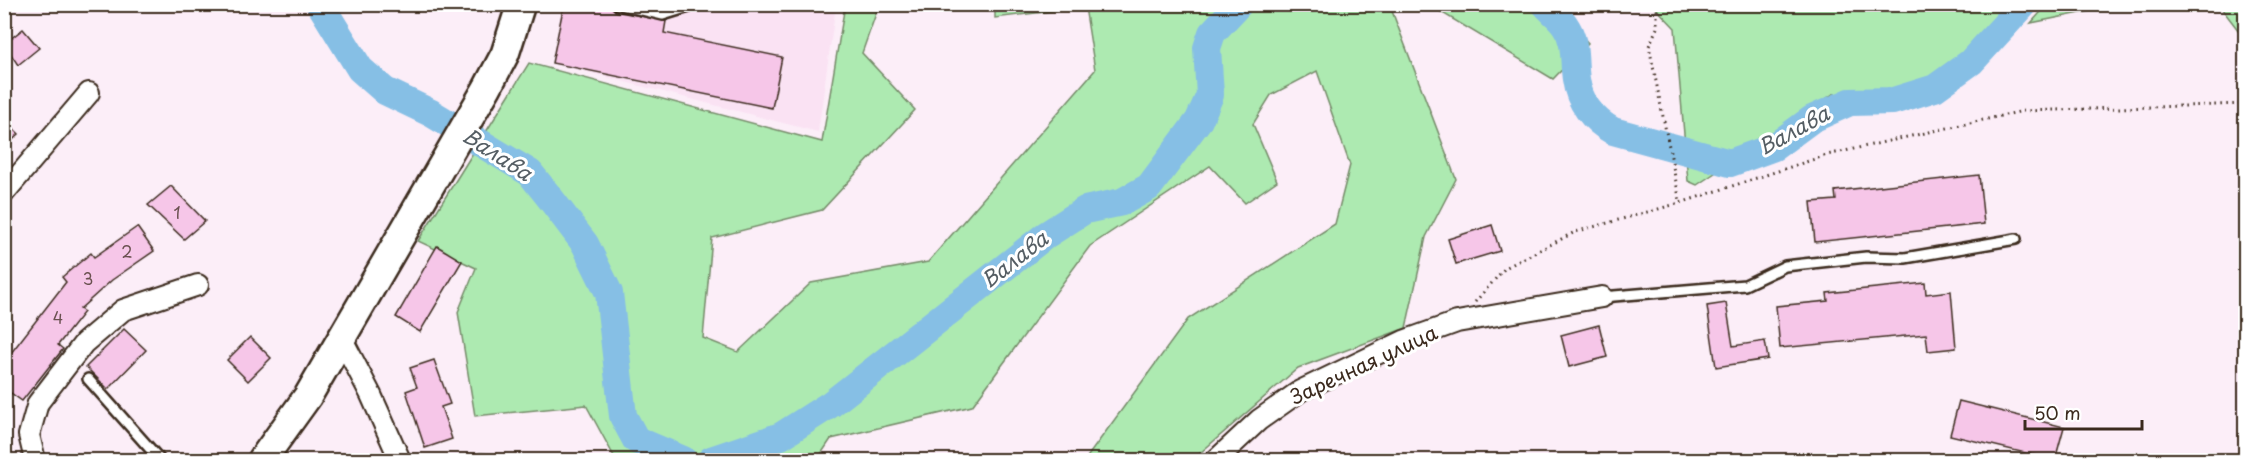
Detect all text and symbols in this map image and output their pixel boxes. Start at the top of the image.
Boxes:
water label: Валава [1751,96,1835,162]
water label: Валава [457,119,540,188]
house number: 1 [173,200,181,224]
water label: Валава [973,222,1055,295]
house number: 2 [121,239,133,263]
house number: 3 [83,266,93,290]
house number: 4 [53,305,63,329]
street label: Заречная улица [1285,317,1443,411]
scale bar [2025,393,2142,431]
text: 50 m [2034,399,2081,426]

